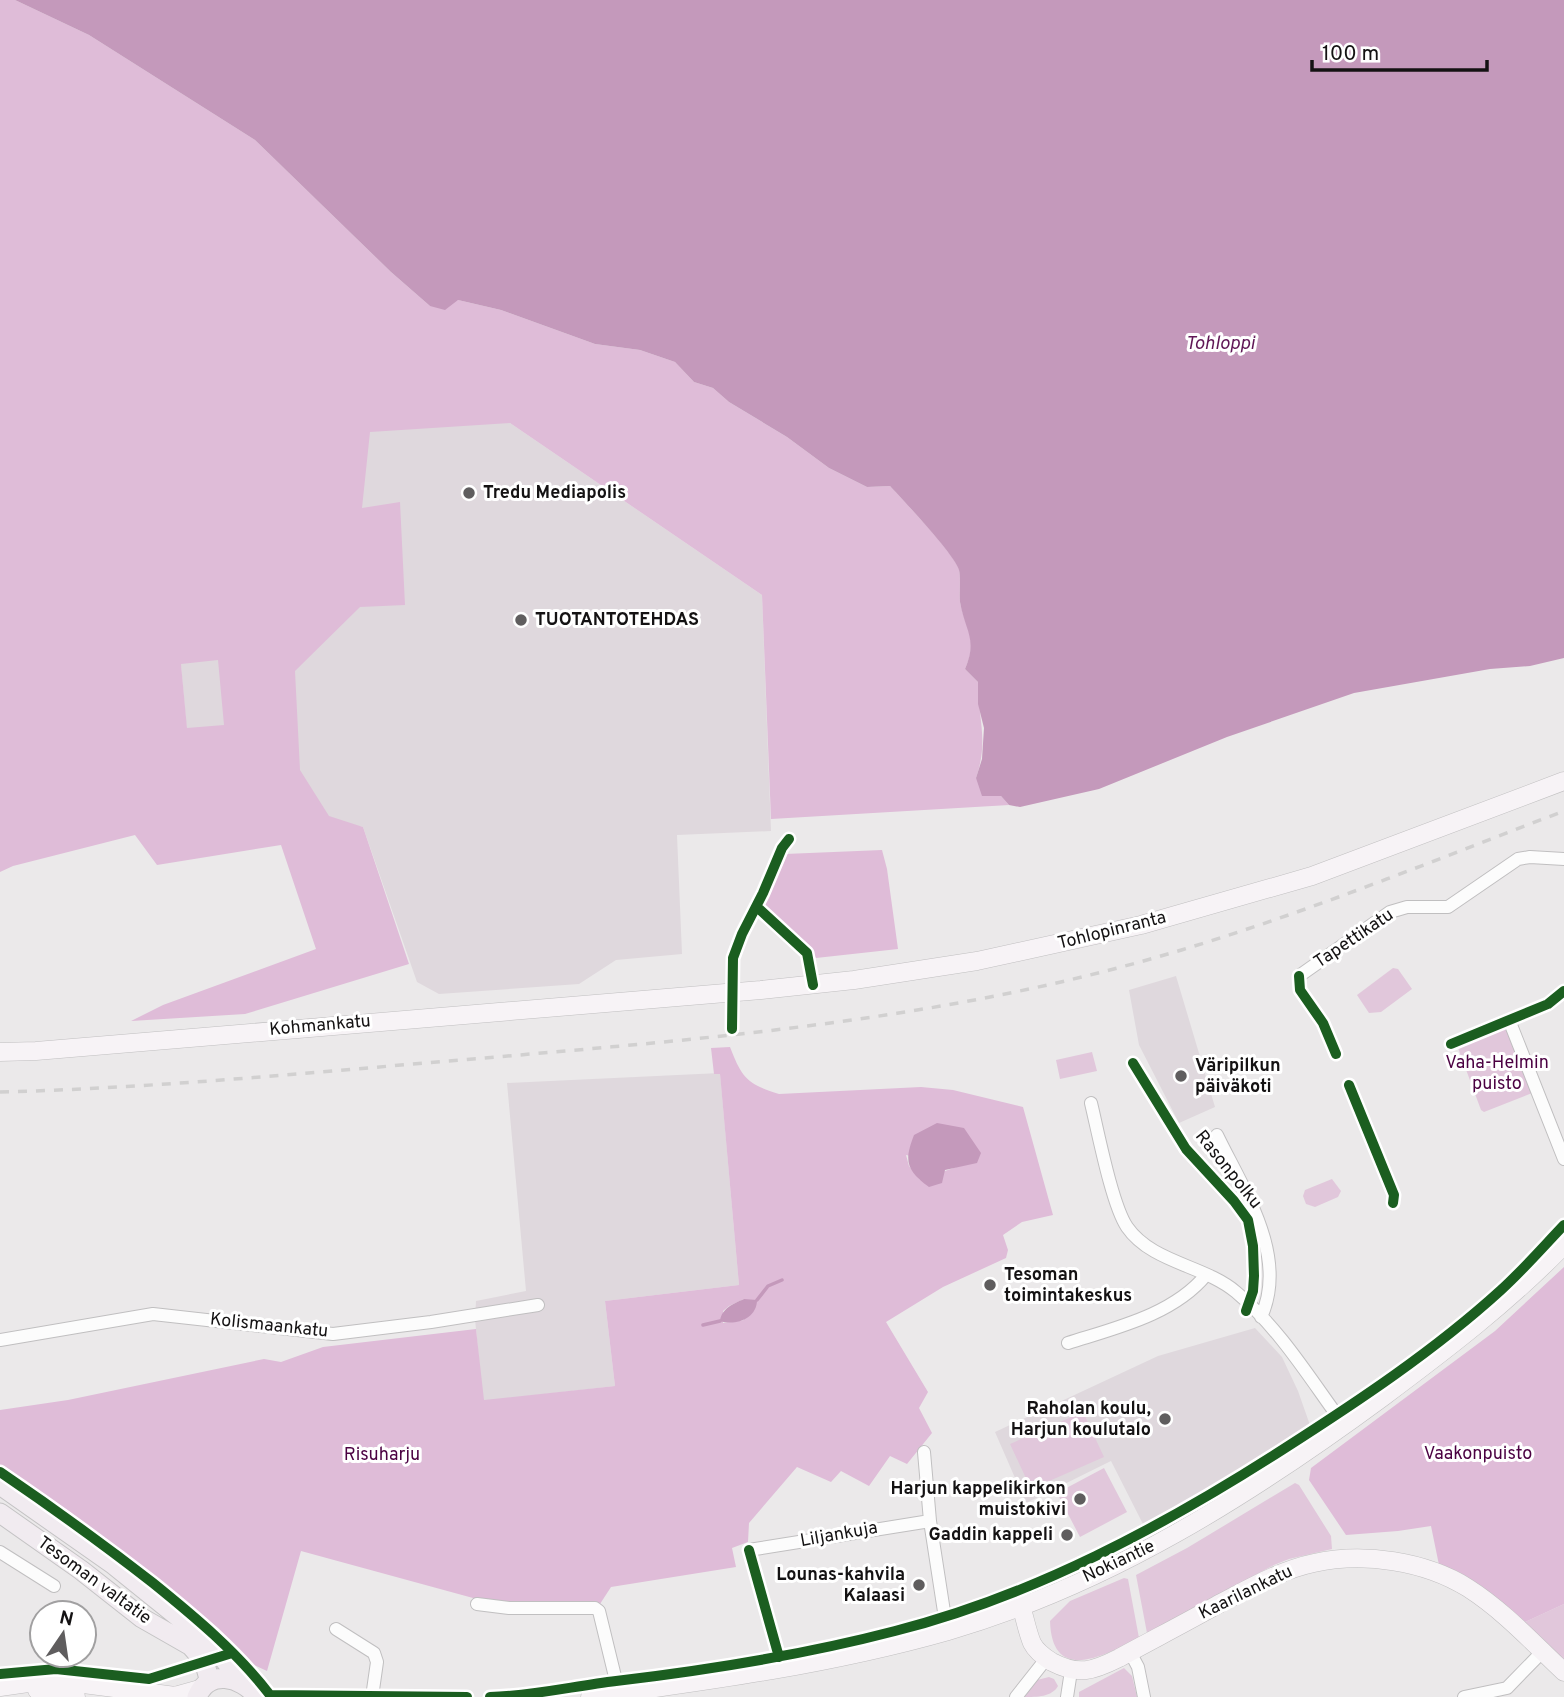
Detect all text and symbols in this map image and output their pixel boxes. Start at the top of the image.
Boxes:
scale bar [1312,28,1487,72]
text: 100 m [1322,41,1379,68]
water label: Tohloppi [1185,332,1256,356]
place label: Tredu Mediapolis [483,482,626,505]
marker: Tredu Mediapolis [461,485,477,501]
place label: TUOTANTOTEHDAS [535,609,699,632]
marker: TUOTANTOTEHDAS [513,612,529,628]
street label: Tapettikatu [1310,904,1398,974]
street label: Tohlopinranta [1055,906,1169,956]
street label: Kohmankatu [268,1010,372,1042]
park label: Vaha-Helmin puisto [1445,1052,1549,1096]
place label: Väripilkun päiväkoti [1195,1055,1281,1099]
marker: Väripilkun päiväkoti [1173,1068,1189,1084]
street label: Rasonpolku [1189,1126,1267,1214]
place label: Tesoman toimintakeskus [1004,1264,1132,1308]
marker: Tesoman toimintakeskus [982,1277,998,1293]
street label: Kolismaankatu [209,1308,329,1344]
place label: Raholan koulu, Harjun koulutalo [1011,1398,1151,1442]
marker: Raholan koulu, Harjun koulutalo [1157,1411,1173,1427]
park label: Vaakonpuisto [1424,1443,1532,1466]
park label: Risuharju [344,1444,420,1467]
place label: Harjun kappelikirkon muistokivi [891,1478,1066,1522]
marker: Harjun kappelikirkon muistokivi [1072,1491,1088,1507]
street label: Liljankuja [798,1517,880,1553]
place label: Gaddin kappeli [929,1524,1053,1547]
marker: Gaddin kappeli [1059,1527,1075,1543]
street label: Tesoman valtatie [32,1532,156,1630]
street label: Nokiantie [1079,1535,1159,1589]
street label: Kaarilankatu [1195,1560,1297,1626]
place label: Lounas-kahvila Kalaasi [776,1564,905,1608]
marker: Lounas-kahvila Kalaasi [911,1577,927,1593]
north arrow [28,1599,98,1669]
text: N [57,1606,76,1633]

